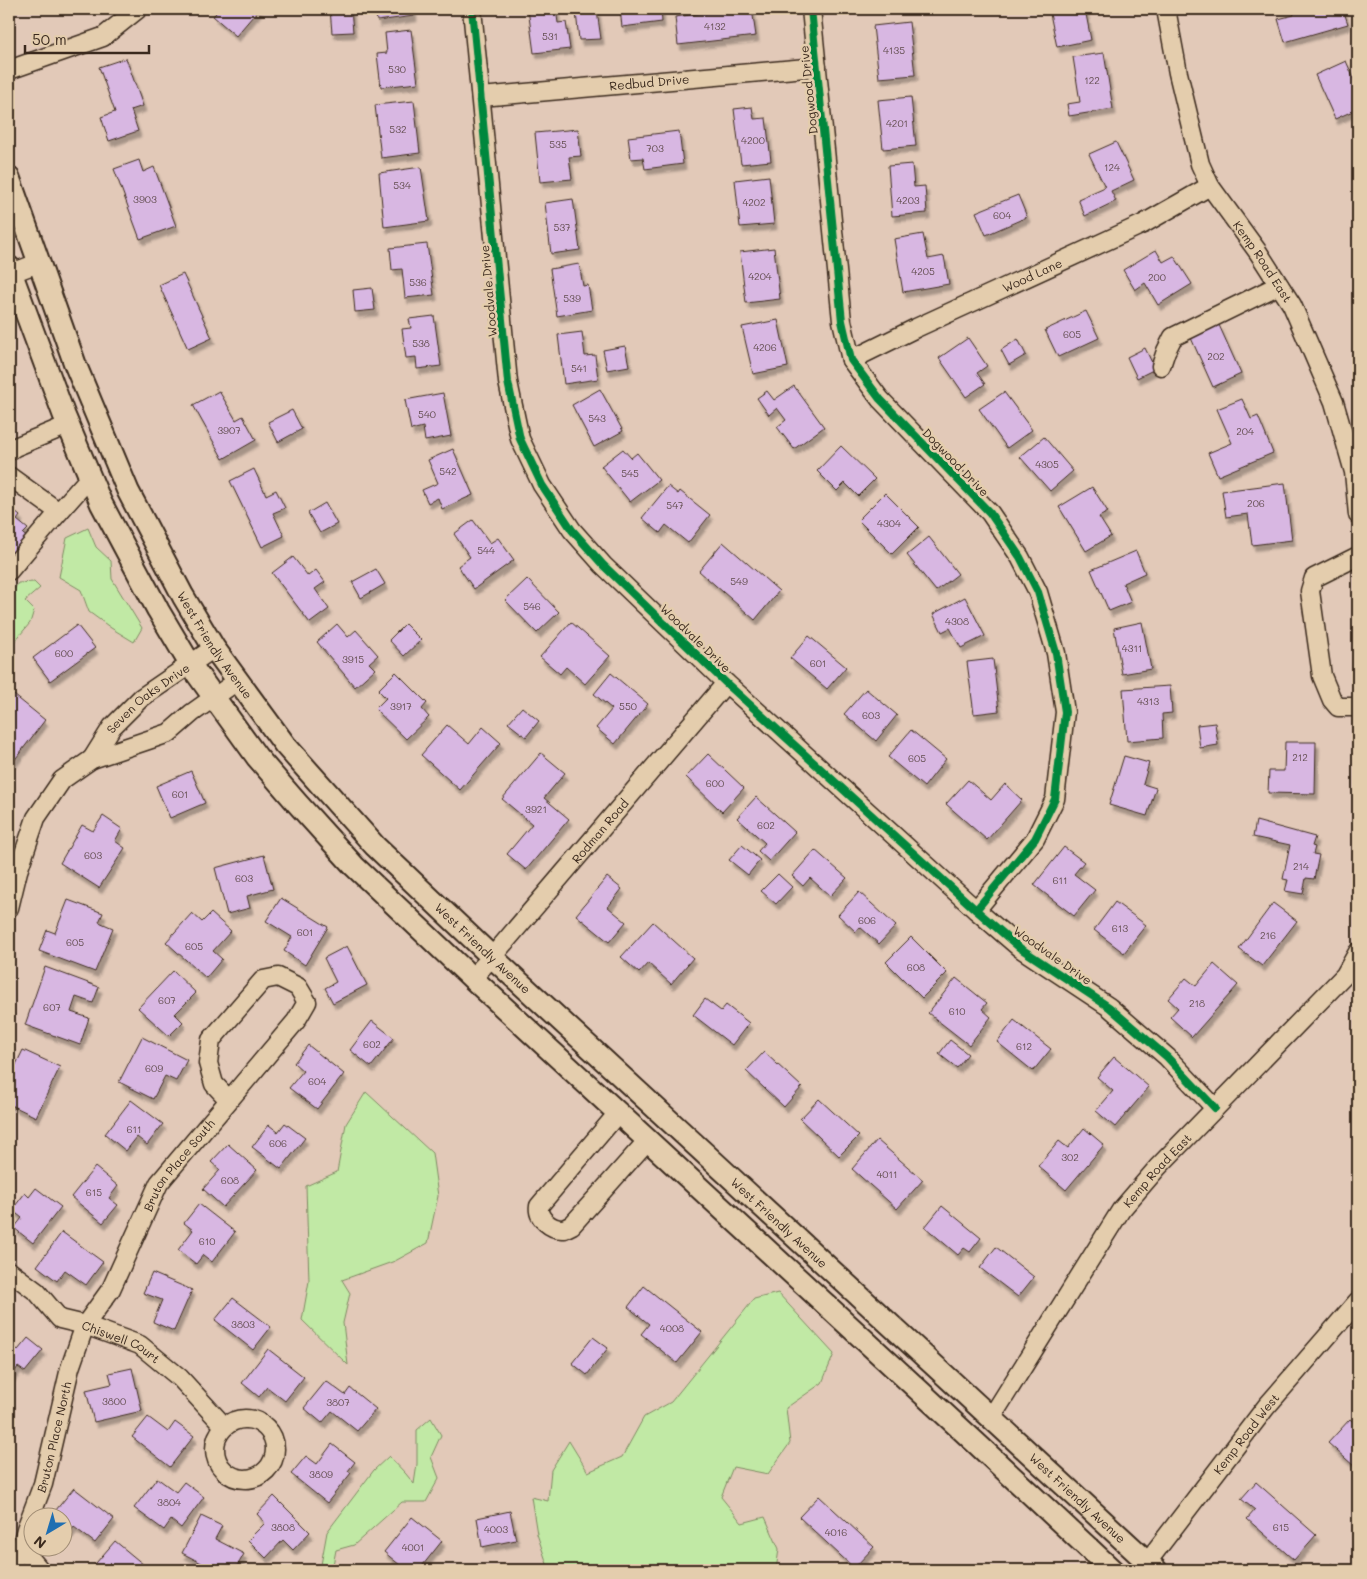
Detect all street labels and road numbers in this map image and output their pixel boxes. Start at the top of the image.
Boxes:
street label: Dogwood Drive [795,45,821,135]
street label: Redbud Drive [609,70,690,94]
street label: Kemp Road East [1230,217,1296,305]
street label: Woodvale Drive [476,244,500,338]
street label: Wood Lane [999,254,1064,296]
street label: Dogwood Drive [919,424,993,500]
street label: West Friendly Avenue [174,588,256,702]
street label: Woodvale Drive [657,600,735,676]
street label: Seven Oaks Drive [102,659,192,736]
street label: Rodman Road [568,795,632,866]
street label: West Friendly Avenue [432,899,534,997]
street label: Woodvale Drive [1011,922,1095,988]
street label: Bruton Place South [139,1115,218,1214]
street label: Kemp Road East [1119,1130,1195,1210]
street label: West Friendly Avenue [728,1174,831,1271]
street label: Chiswell Court [80,1317,163,1366]
street label: Bruton Place North [33,1380,75,1495]
street label: Kemp Road West [1209,1390,1282,1477]
street label: West Friendly Avenue [1026,1449,1129,1546]

